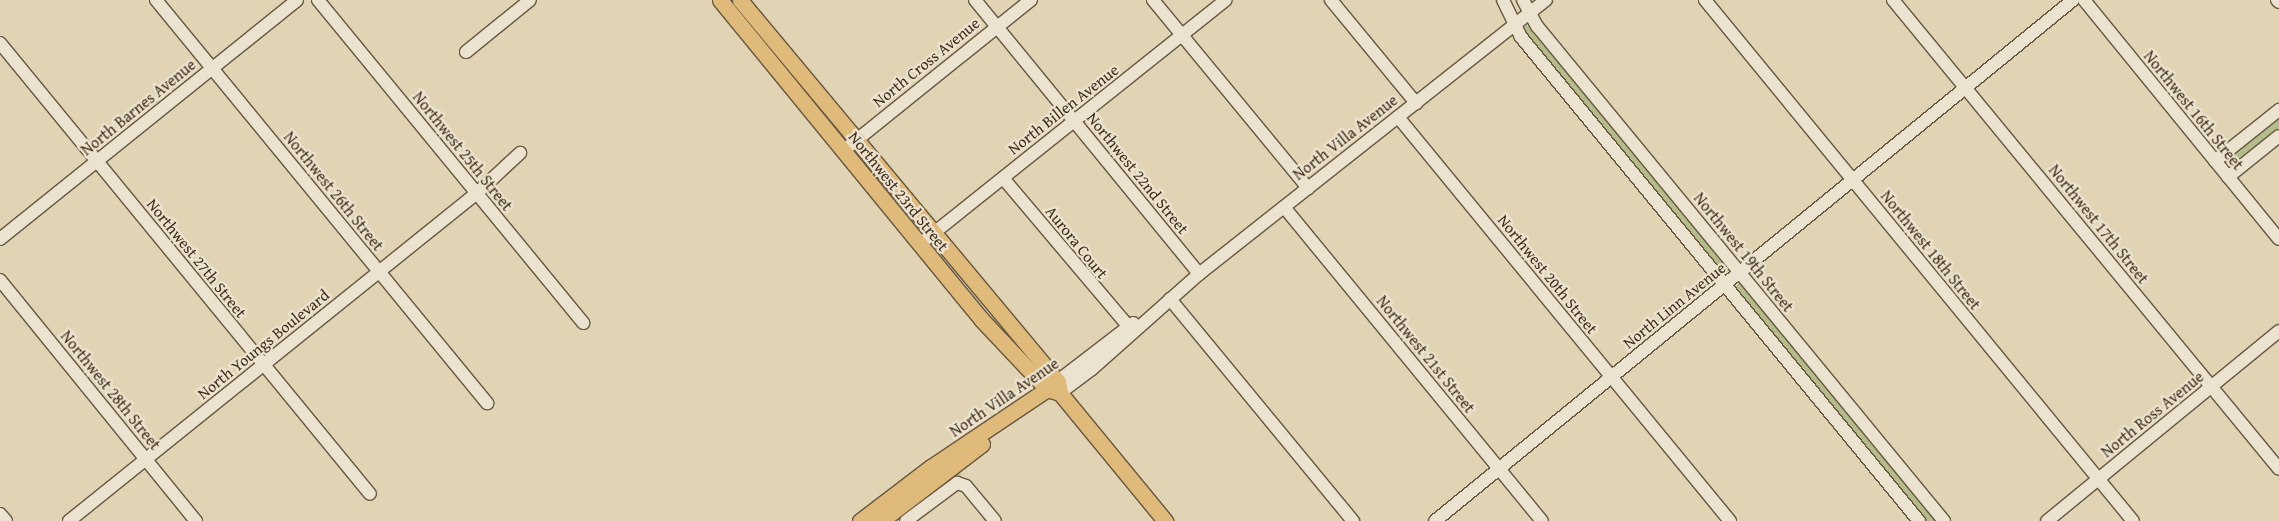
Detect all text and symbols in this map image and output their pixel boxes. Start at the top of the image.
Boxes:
street label: North Cross Avenue [869,13,983,111]
street label: Northwest 16th Street [2140,46,2248,174]
street label: North Barnes Avenue [77,55,199,159]
street label: North Billen Avenue [1004,60,1122,158]
street label: Northwest 25th Street [409,87,517,215]
street label: North Villa Avenue [1289,90,1401,184]
street label: Northwest 22nd Street [1083,108,1193,238]
street label: Northwest 26th Street [280,127,388,255]
street label: Northwest 23rd Street [845,127,953,255]
street label: Northwest 17th Street [2045,160,2153,288]
street label: Northwest 18th Street [1877,186,1985,314]
street label: Northwest 19th Street [1690,188,1798,316]
street label: Northwest 27th Street [143,194,251,322]
street label: Aurora Court [1042,202,1112,282]
street label: Northwest 20th Street [1494,210,1602,338]
street label: North Linn Avenue [1619,258,1729,352]
street label: North Youngs Boulevard [193,285,333,403]
street label: Northwest 21st Street [1373,291,1479,417]
street label: Northwest 28th Street [57,326,165,454]
street label: North Villa Avenue [946,353,1062,441]
street label: North Ross Avenue [2097,367,2207,461]

